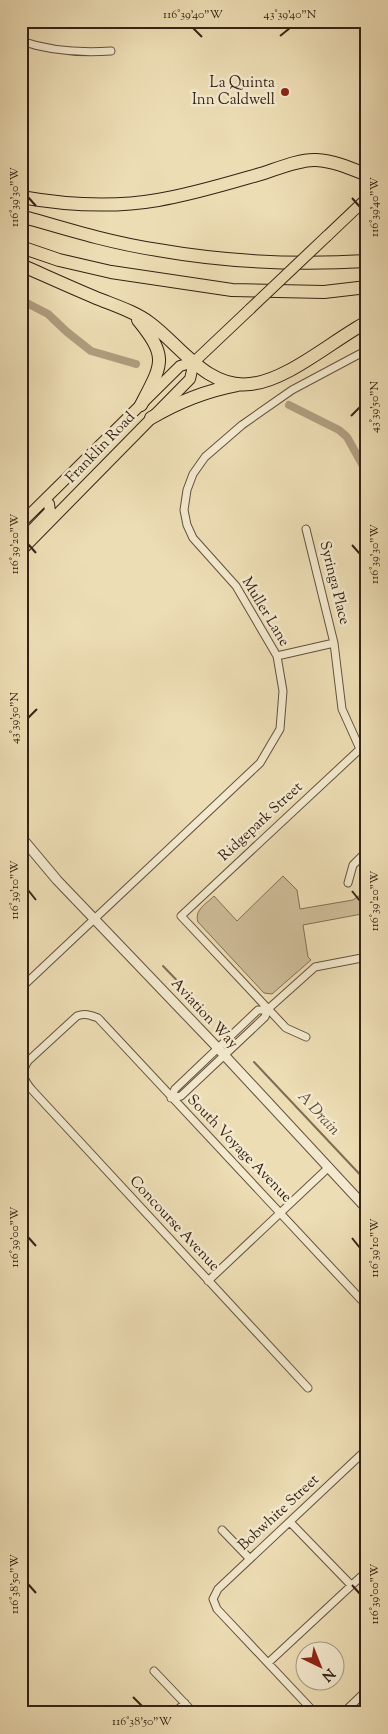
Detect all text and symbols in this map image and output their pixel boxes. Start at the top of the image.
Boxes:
text: 116°39'40"W [163,6,224,24]
text: 43°39'40"N [264,6,317,24]
place label: La Quinta Inn Caldwell [192,73,275,111]
marker: La Quinta Inn Caldwell [279,86,291,98]
text: 116°39'30"W [6,166,24,227]
text: 116°39'40"W [366,176,384,237]
text: 43°39'50"N [366,381,384,433]
street label: Franklin Road [62,407,141,488]
text: 116°39'20"W [6,513,24,574]
text: 116°39'30"W [366,523,384,584]
street label: Syringa Place [313,539,355,627]
street label: Muller Lane [236,573,294,651]
text: 43°39'50"N [6,692,24,744]
street label: Ridgepark Street [214,777,308,867]
text: 116°39'10"W [6,860,24,920]
text: 116°39'20"W [366,870,384,931]
street label: Aviation Way [166,974,243,1054]
water label: A Drain [291,1087,345,1142]
street label: South Voyage Avenue [182,1090,296,1208]
street label: Concourse Avenue [124,1171,224,1277]
text: 116°39'00"W [6,1206,24,1267]
text: 116°39'10"W [366,1218,384,1278]
street label: Bobwhite Street [234,1470,324,1556]
text: 116°38'50"W [6,1553,24,1614]
text: 116°39'00"W [366,1563,384,1624]
north arrow [296,1642,346,1692]
text: N [317,1663,338,1685]
text: 116°38'50"W [112,1713,173,1731]

